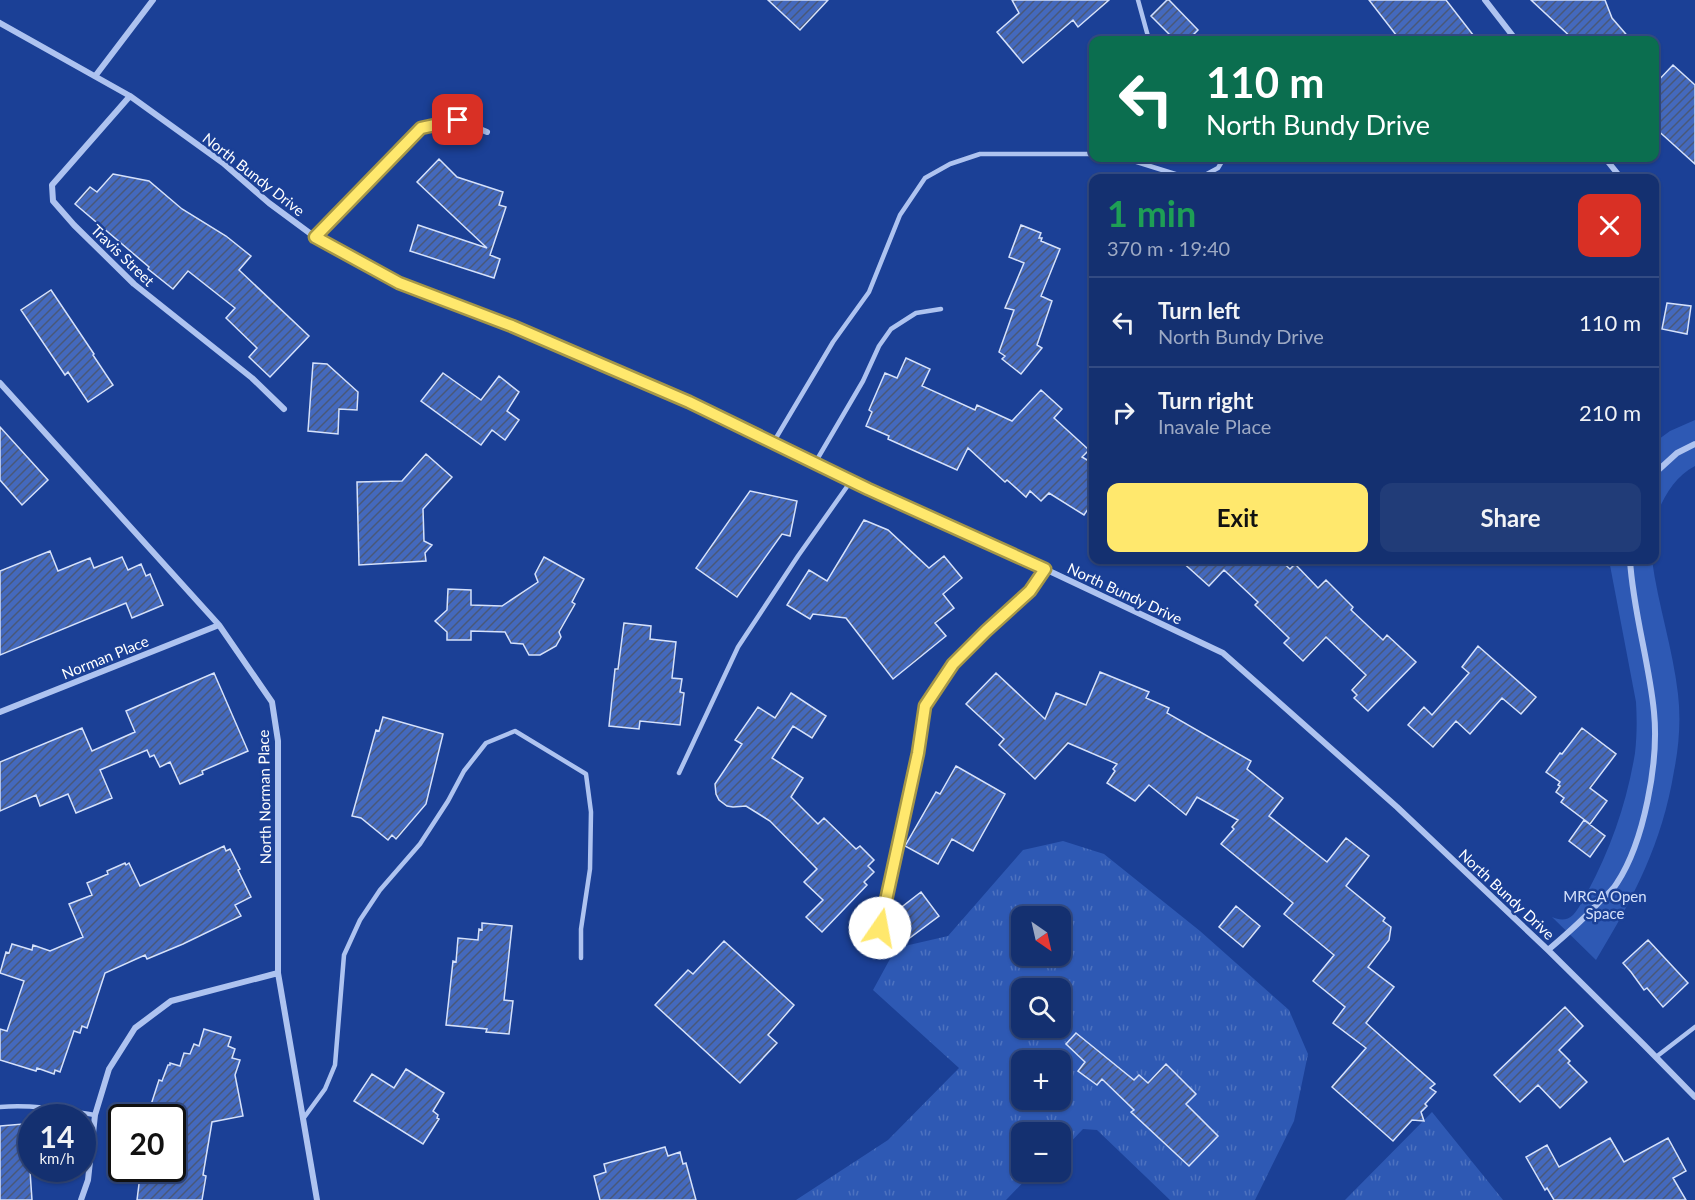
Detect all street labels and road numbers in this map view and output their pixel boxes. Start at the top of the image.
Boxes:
street label: North Bundy Drive [199,129,309,219]
street label: Travis Street [88,220,159,290]
street label: North Bundy Drive [1065,559,1185,627]
street label: Norman Place [59,631,151,683]
street label: North Norman Place [254,729,274,865]
street label: North Bundy Drive [1455,845,1559,943]

